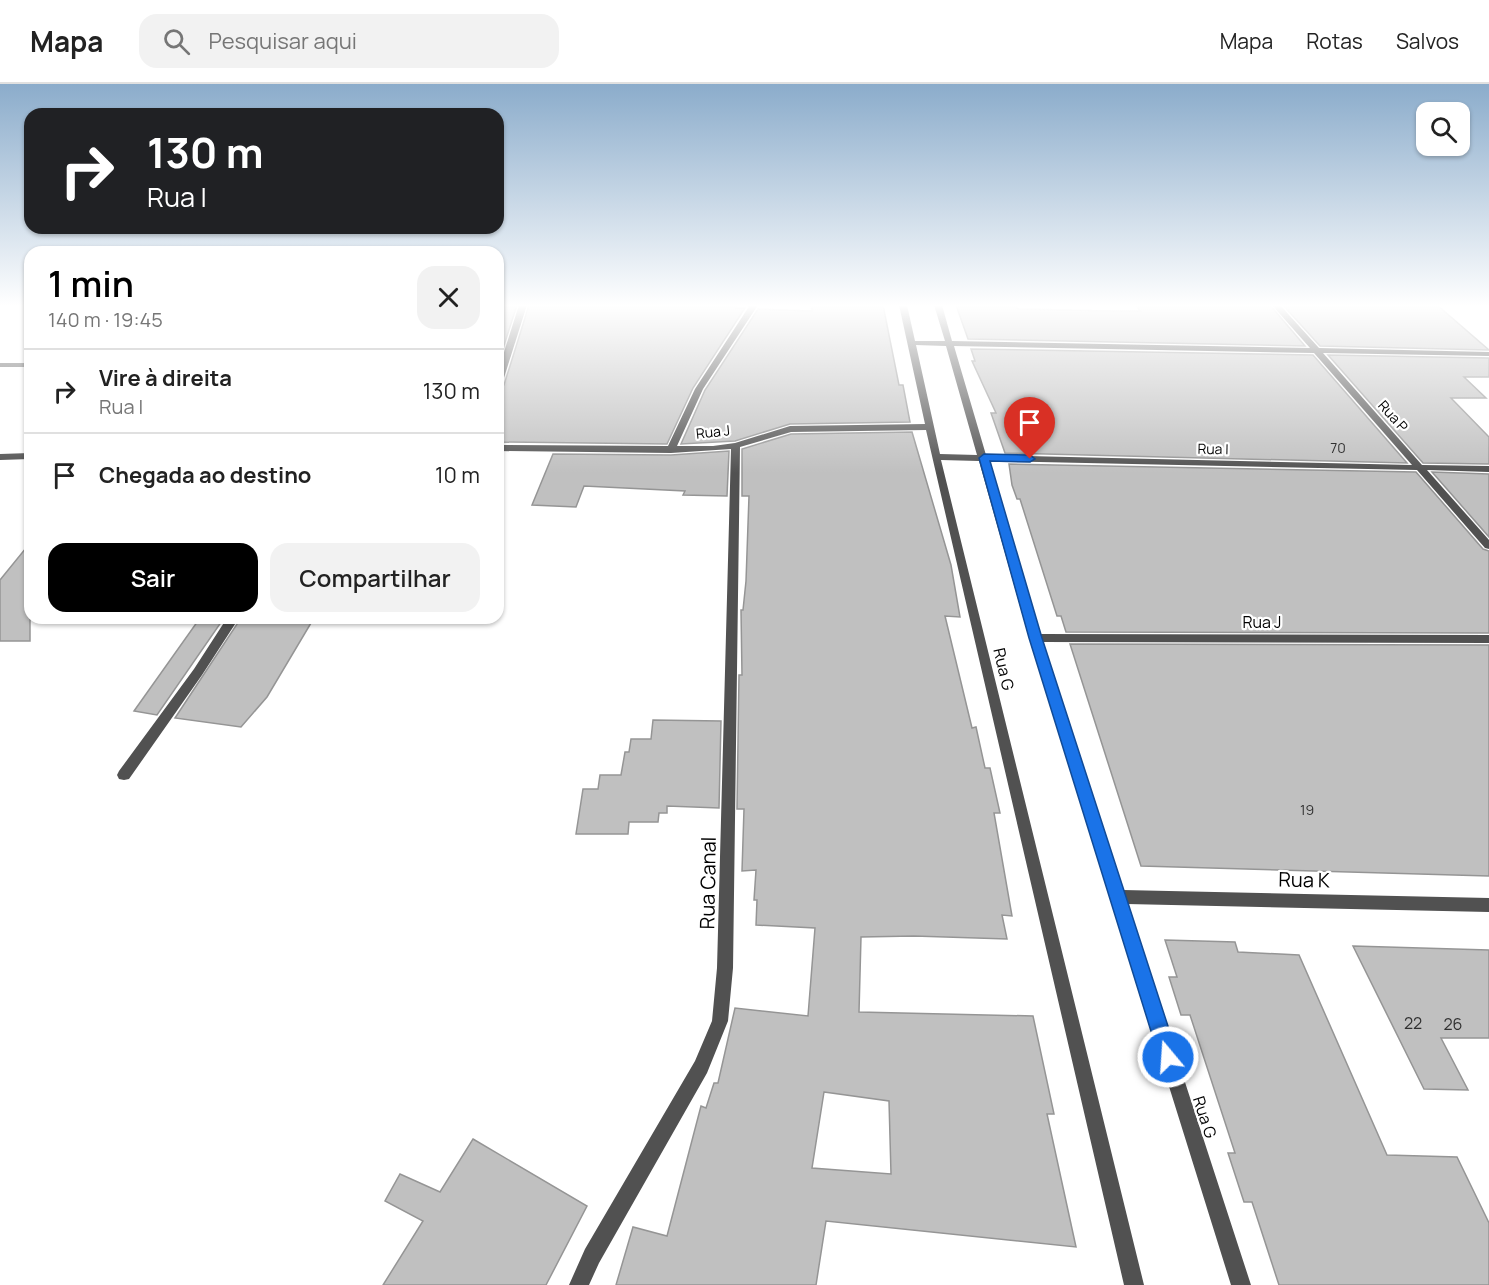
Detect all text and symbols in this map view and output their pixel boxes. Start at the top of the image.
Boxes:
search box [139,14,559,68]
text: Mapa [30,22,103,60]
icon: search [160,25,193,58]
text: Pesquisar aqui [208,26,357,56]
text: Mapa [1220,27,1273,55]
text: Rotas [1306,27,1363,55]
text: Salvos [1396,27,1459,55]
map controls [1416,102,1470,156]
button: search [1416,102,1470,156]
text: 130 m [147,123,264,181]
icon: right [48,132,126,210]
text: Rua I [147,178,207,215]
text: 1 min [48,259,134,308]
button: close [417,266,480,329]
text: 140 m · 19:45 [48,306,163,333]
text: Vire à direita [99,363,232,393]
icon: right [48,375,81,408]
text: 130 m [423,376,480,406]
text: Rua I [99,393,143,420]
street label: Rua P [1374,396,1413,436]
pin [1004,397,1055,459]
icon: arrive [1013,406,1046,439]
street label: Rua J [695,420,731,443]
house number: 70 [1330,438,1346,457]
street label: Rua I [1197,439,1229,458]
icon: arrive [48,459,81,492]
text: Chegada ao destino [99,460,311,490]
text: 10 m [435,460,480,490]
button: Sair [48,543,258,612]
button: Compartilhar [270,543,480,612]
street label: Rua J [1242,611,1282,633]
street label: Rua G [988,646,1020,692]
house number: 19 [1300,800,1314,819]
street label: Rua Canal [693,836,722,930]
street label: Rua K [1278,866,1330,893]
house number: 22 [1404,1012,1422,1034]
house number: 26 [1443,1013,1463,1035]
position arrow [1136,1025,1200,1089]
street label: Rua G [1188,1093,1222,1141]

